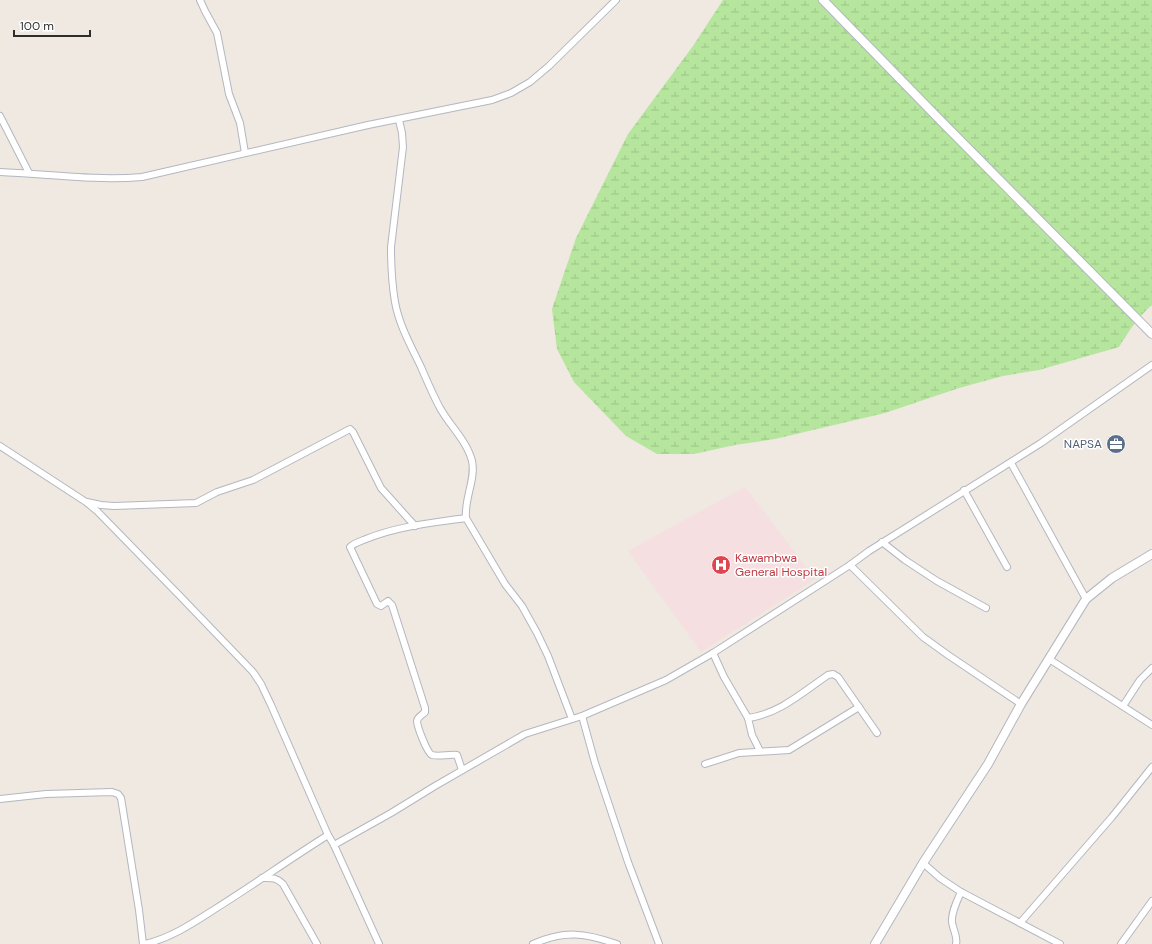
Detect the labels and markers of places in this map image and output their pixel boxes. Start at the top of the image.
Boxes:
office icon: NAPSA [1105,433,1127,455]
place label: NAPSA [1064,436,1102,452]
place label: Kawambwa General Hospital [735,550,827,580]
hospital icon: Kawambwa General Hospital [710,554,732,576]

